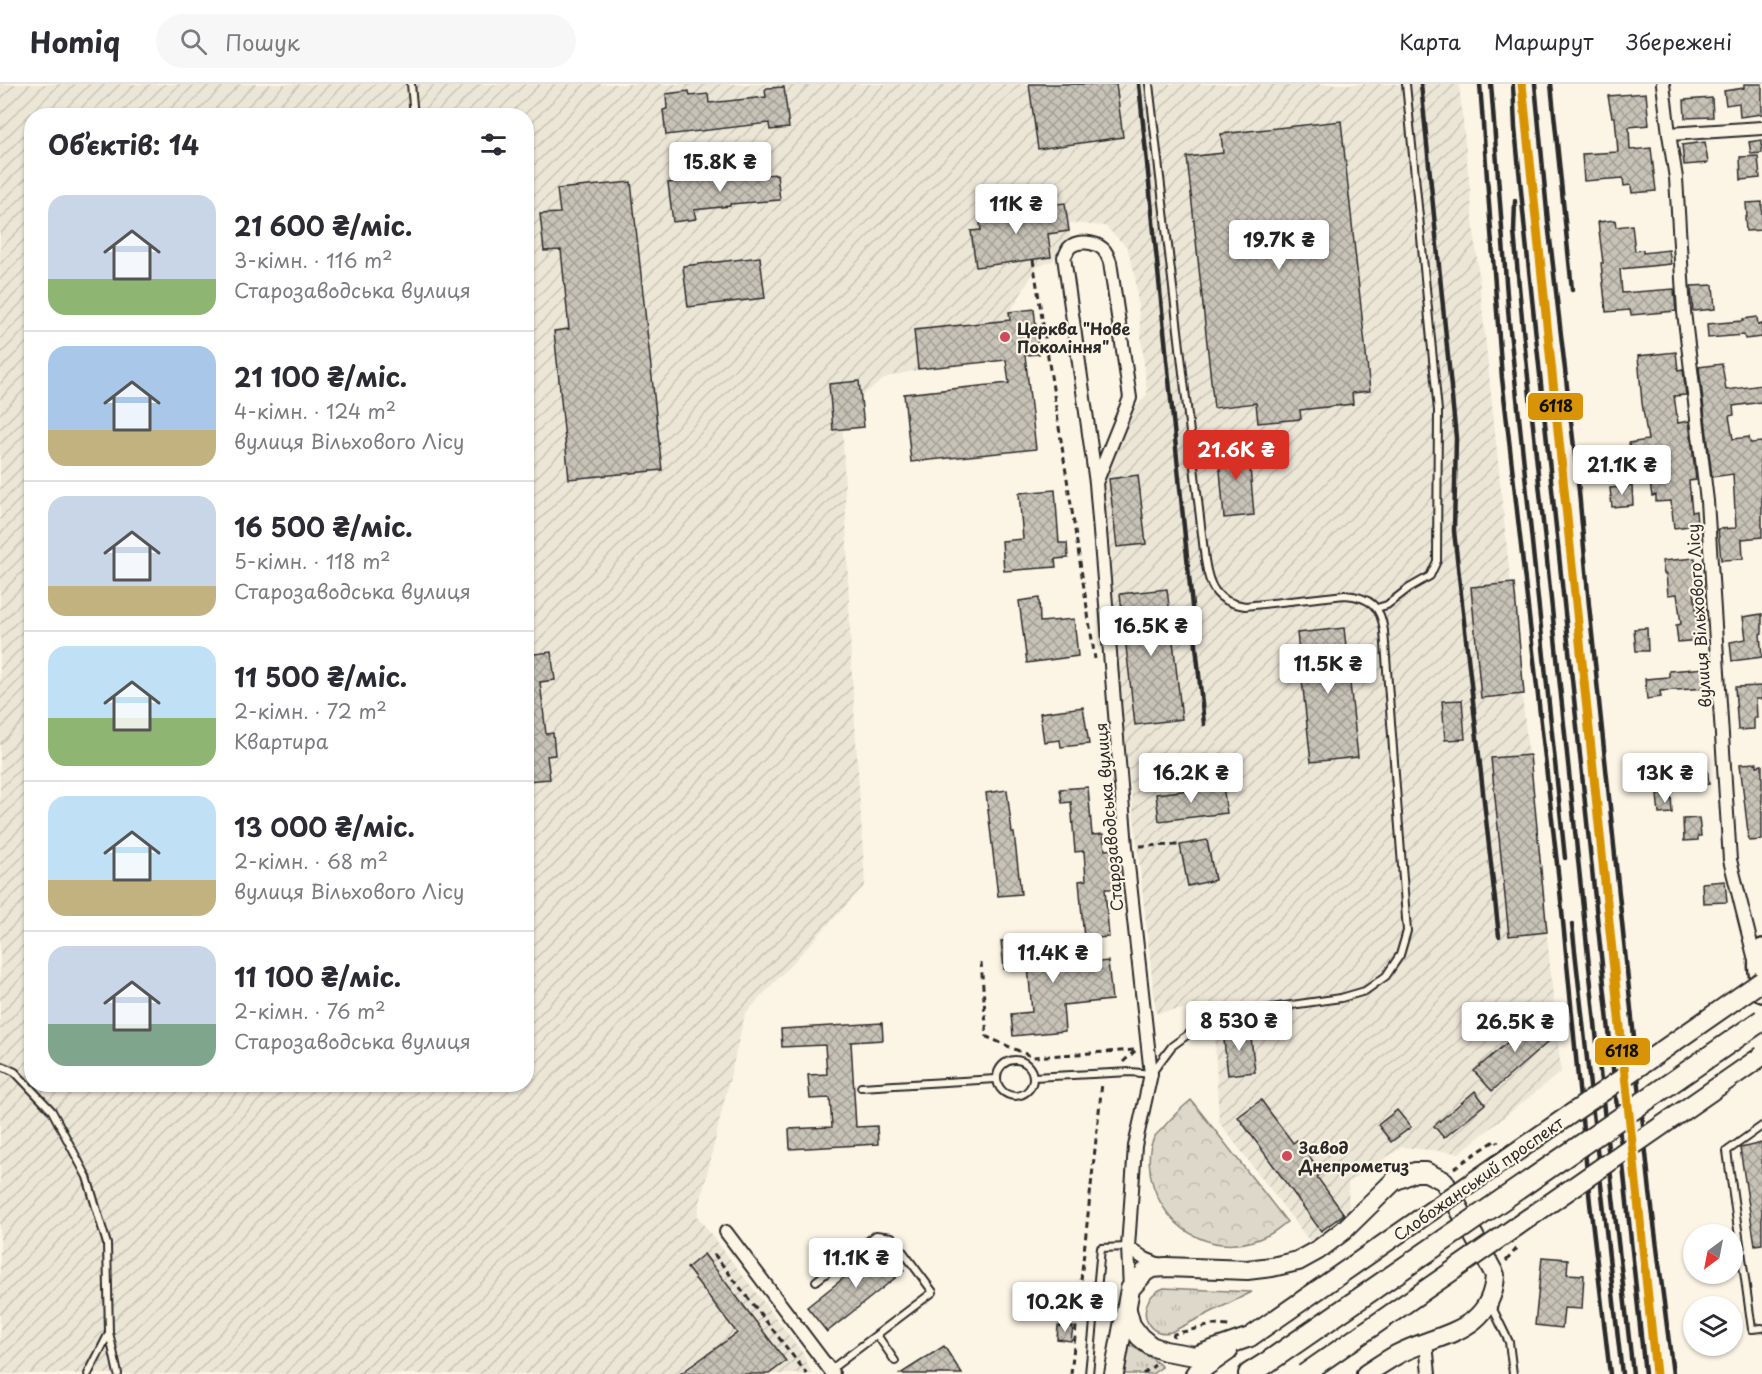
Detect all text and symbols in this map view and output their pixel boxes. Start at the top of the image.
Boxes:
search box [156,14,576,68]
text: Homiq [30,20,120,63]
icon: search [177,25,210,58]
text: Пошук [225,25,300,58]
text: Карта [1399,25,1461,57]
text: Маршрут [1494,25,1593,57]
text: Збережені [1626,25,1732,57]
text: Об’єктів: 14 [48,125,199,164]
icon: filters [477,128,510,161]
pin: 15.8K ₴ [665,142,775,193]
text: 15.8K ₴ [683,146,757,176]
pin: 11K ₴ [974,184,1058,235]
text: 11K ₴ [989,188,1043,218]
text: 21 600 ₴/міс. [234,206,412,245]
icon: home [96,219,168,291]
pin: 19.7K ₴ [1224,220,1334,271]
text: 19.7K ₴ [1243,224,1315,254]
text: 3-кімн. · 116 m² [234,245,393,275]
text: Старозаводська вулиця [234,275,471,305]
place label: Церква "Нове Покоління" [1017,316,1130,358]
marker: Церква "Нове Покоління" [998,330,1012,344]
text: 21 100 ₴/міс. [234,357,407,396]
icon: home [96,370,168,442]
line badge: 6118 [1527,392,1584,421]
text: 6118 [1539,393,1573,417]
text: 4-кімн. · 124 m² [234,396,396,426]
text: вулиця Вільхового Лісу [234,426,464,456]
pin: 21.6K ₴ [1181,430,1291,481]
text: 21.6K ₴ [1197,434,1275,464]
pin: 21.1K ₴ [1567,445,1677,496]
text: 21.1K ₴ [1587,449,1657,479]
text: 16 500 ₴/міс. [234,507,413,546]
icon: home [96,520,168,592]
street label: вулиця Вільхового Лісу [1680,523,1716,709]
text: 5-кімн. · 118 m² [234,546,391,576]
text: Старозаводська вулиця [234,576,471,606]
pin: 16.5K ₴ [1096,606,1206,657]
text: 16.5K ₴ [1114,610,1188,640]
pin: 11.5K ₴ [1273,644,1383,695]
text: 11.5K ₴ [1293,648,1363,678]
text: 11 500 ₴/міс. [234,657,407,696]
icon: home [96,670,168,742]
text: 2-кімн. · 72 m² [234,696,387,726]
street label: Старозаводська вулиця [1088,722,1128,912]
text: Квартира [234,726,328,756]
pin: 16.2K ₴ [1136,753,1246,804]
pin: 13K ₴ [1623,753,1707,804]
text: 16.2K ₴ [1153,757,1229,787]
text: 13K ₴ [1636,757,1694,787]
text: 13 000 ₴/міс. [234,807,415,846]
icon: home [96,820,168,892]
text: 2-кімн. · 68 m² [234,846,388,876]
text: вулиця Вільхового Лісу [234,876,464,906]
pin: 11.4K ₴ [998,933,1108,984]
text: 11.4K ₴ [1017,937,1089,967]
text: 11 100 ₴/міс. [234,957,401,996]
icon: home [96,970,168,1042]
text: 2-кімн. · 76 m² [234,996,385,1026]
pin: 8 530 ₴ [1184,1001,1294,1052]
pin: 26.5K ₴ [1460,1002,1570,1053]
text: 8 530 ₴ [1200,1005,1278,1035]
text: 26.5K ₴ [1476,1006,1554,1036]
text: Старозаводська вулиця [234,1026,471,1056]
line badge: 6118 [1594,1037,1651,1066]
text: 6118 [1605,1038,1639,1062]
street label: Слобожанський проспект [1388,1110,1568,1246]
place label: Завод Днепрометиз [1298,1135,1409,1177]
marker: Завод Днепрометиз [1280,1149,1294,1163]
north arrow [1683,1224,1743,1284]
map controls [1683,1224,1743,1356]
pin: 11.1K ₴ [801,1238,911,1289]
text: 11.1K ₴ [823,1242,889,1272]
pin: 10.2K ₴ [1010,1282,1120,1333]
text: 10.2K ₴ [1026,1286,1104,1316]
button: layers [1683,1296,1743,1356]

